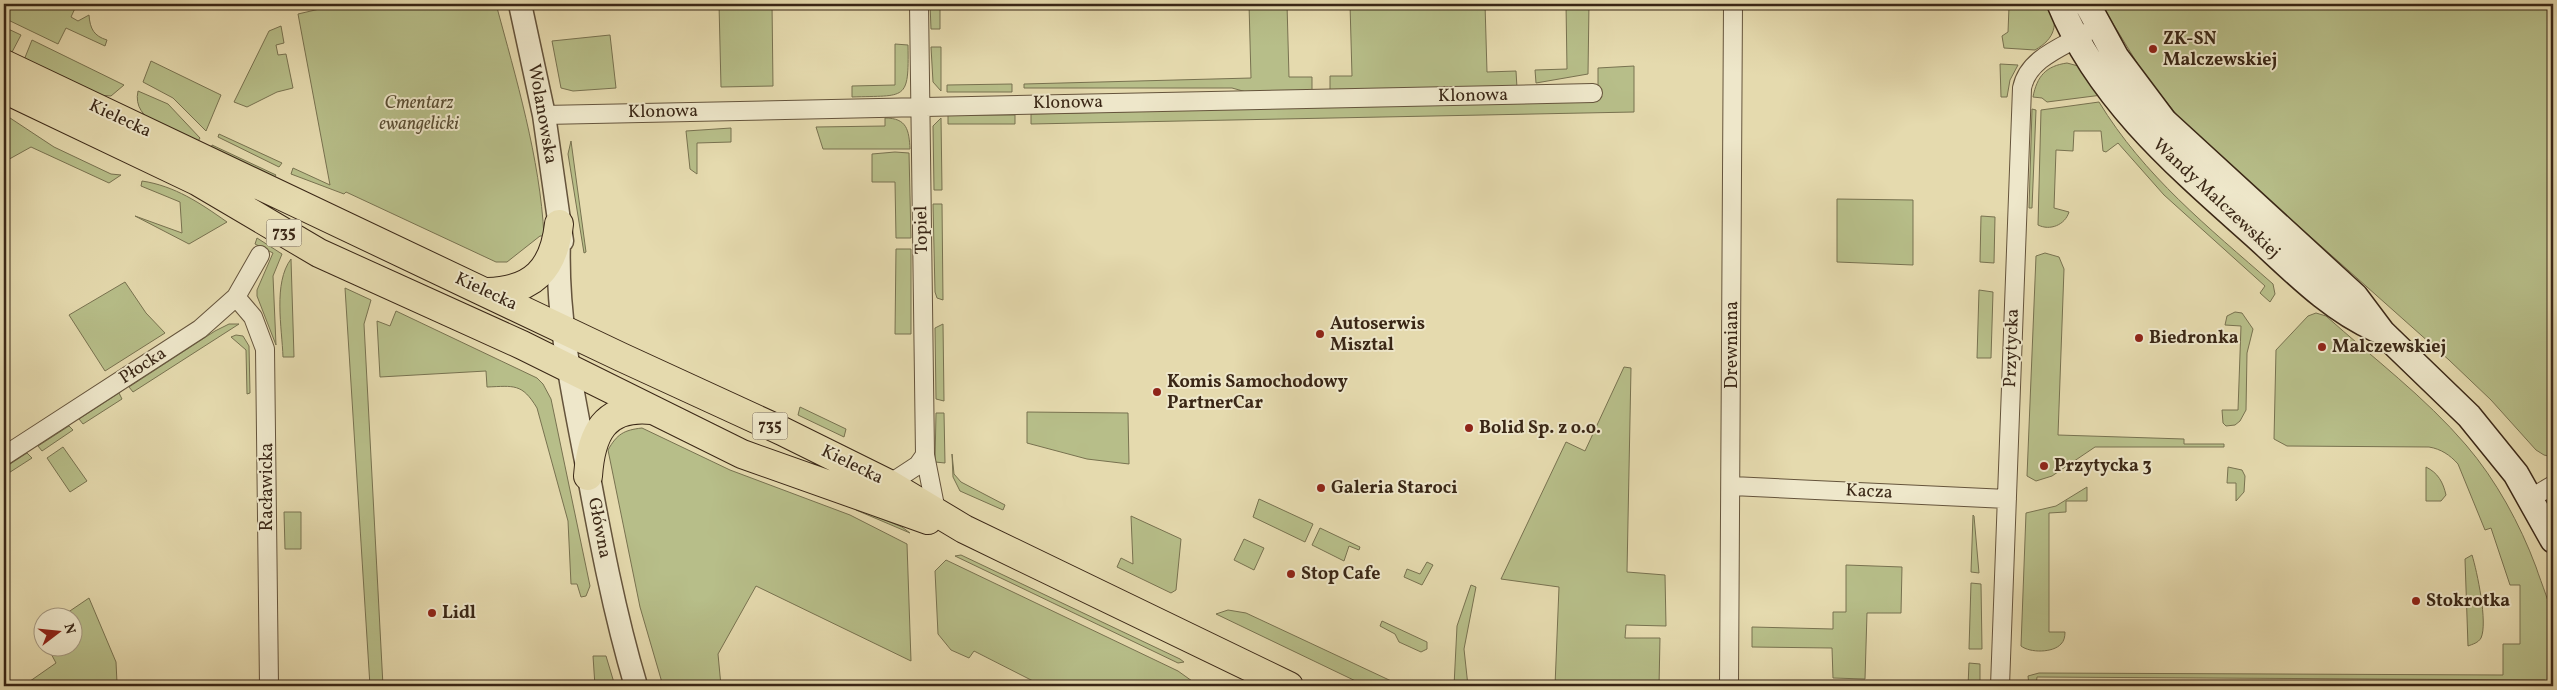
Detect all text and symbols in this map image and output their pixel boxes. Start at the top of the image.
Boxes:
place label: ZK-SN Malczewskiej [2163,27,2277,73]
marker: ZK-SN Malczewskiej [2147,43,2159,55]
street label: Wolanowska [521,62,563,166]
street label: Klonowa [1438,83,1508,109]
street label: Klonowa [1033,90,1103,116]
park label: Cmentarz ewangelicki [379,91,459,137]
street label: Kielecka [85,94,155,144]
street label: Klonowa [628,99,698,125]
street label: Wandy Malczewskiej [2147,133,2285,265]
street label: Topiel [909,206,935,254]
road number: 735 [266,220,302,247]
street label: Kielecka [451,267,521,317]
street label: Drewniana [1720,301,1745,389]
street label: Przytycka [1998,308,2026,388]
place label: Autoserwis Misztal [1330,312,1425,358]
place label: Biedronka [2149,326,2239,351]
marker: Autoserwis Misztal [1314,328,1326,340]
marker: Biedronka [2133,332,2145,344]
place label: Malczewskiej [2332,335,2446,360]
street label: Płocka [114,341,172,391]
marker: Malczewskiej [2316,341,2328,353]
place label: Komis Samochodowy PartnerCar [1167,370,1348,416]
marker: Komis Samochodowy PartnerCar [1151,386,1163,398]
road number: 735 [752,412,788,440]
place label: Bolid Sp. z o.o. [1479,416,1601,441]
marker: Bolid Sp. z o.o. [1463,422,1475,434]
street label: Kielecka [817,439,887,491]
street label: Racławicka [255,443,280,531]
place label: Przytycka 3 [2054,454,2152,479]
marker: Przytycka 3 [2038,460,2050,472]
place label: Galeria Staroci [1331,476,1458,501]
street label: Kacza [1845,478,1893,506]
marker: Galeria Staroci [1315,482,1327,494]
street label: Główna [581,495,617,561]
place label: Stop Cafe [1301,562,1380,587]
marker: Stop Cafe [1285,568,1297,580]
place label: Stokrotka [2426,589,2510,614]
marker: Stokrotka [2410,595,2422,607]
place label: Lidl [442,601,476,626]
marker: Lidl [426,607,438,619]
north arrow [32,608,82,658]
text: N [59,621,80,636]

